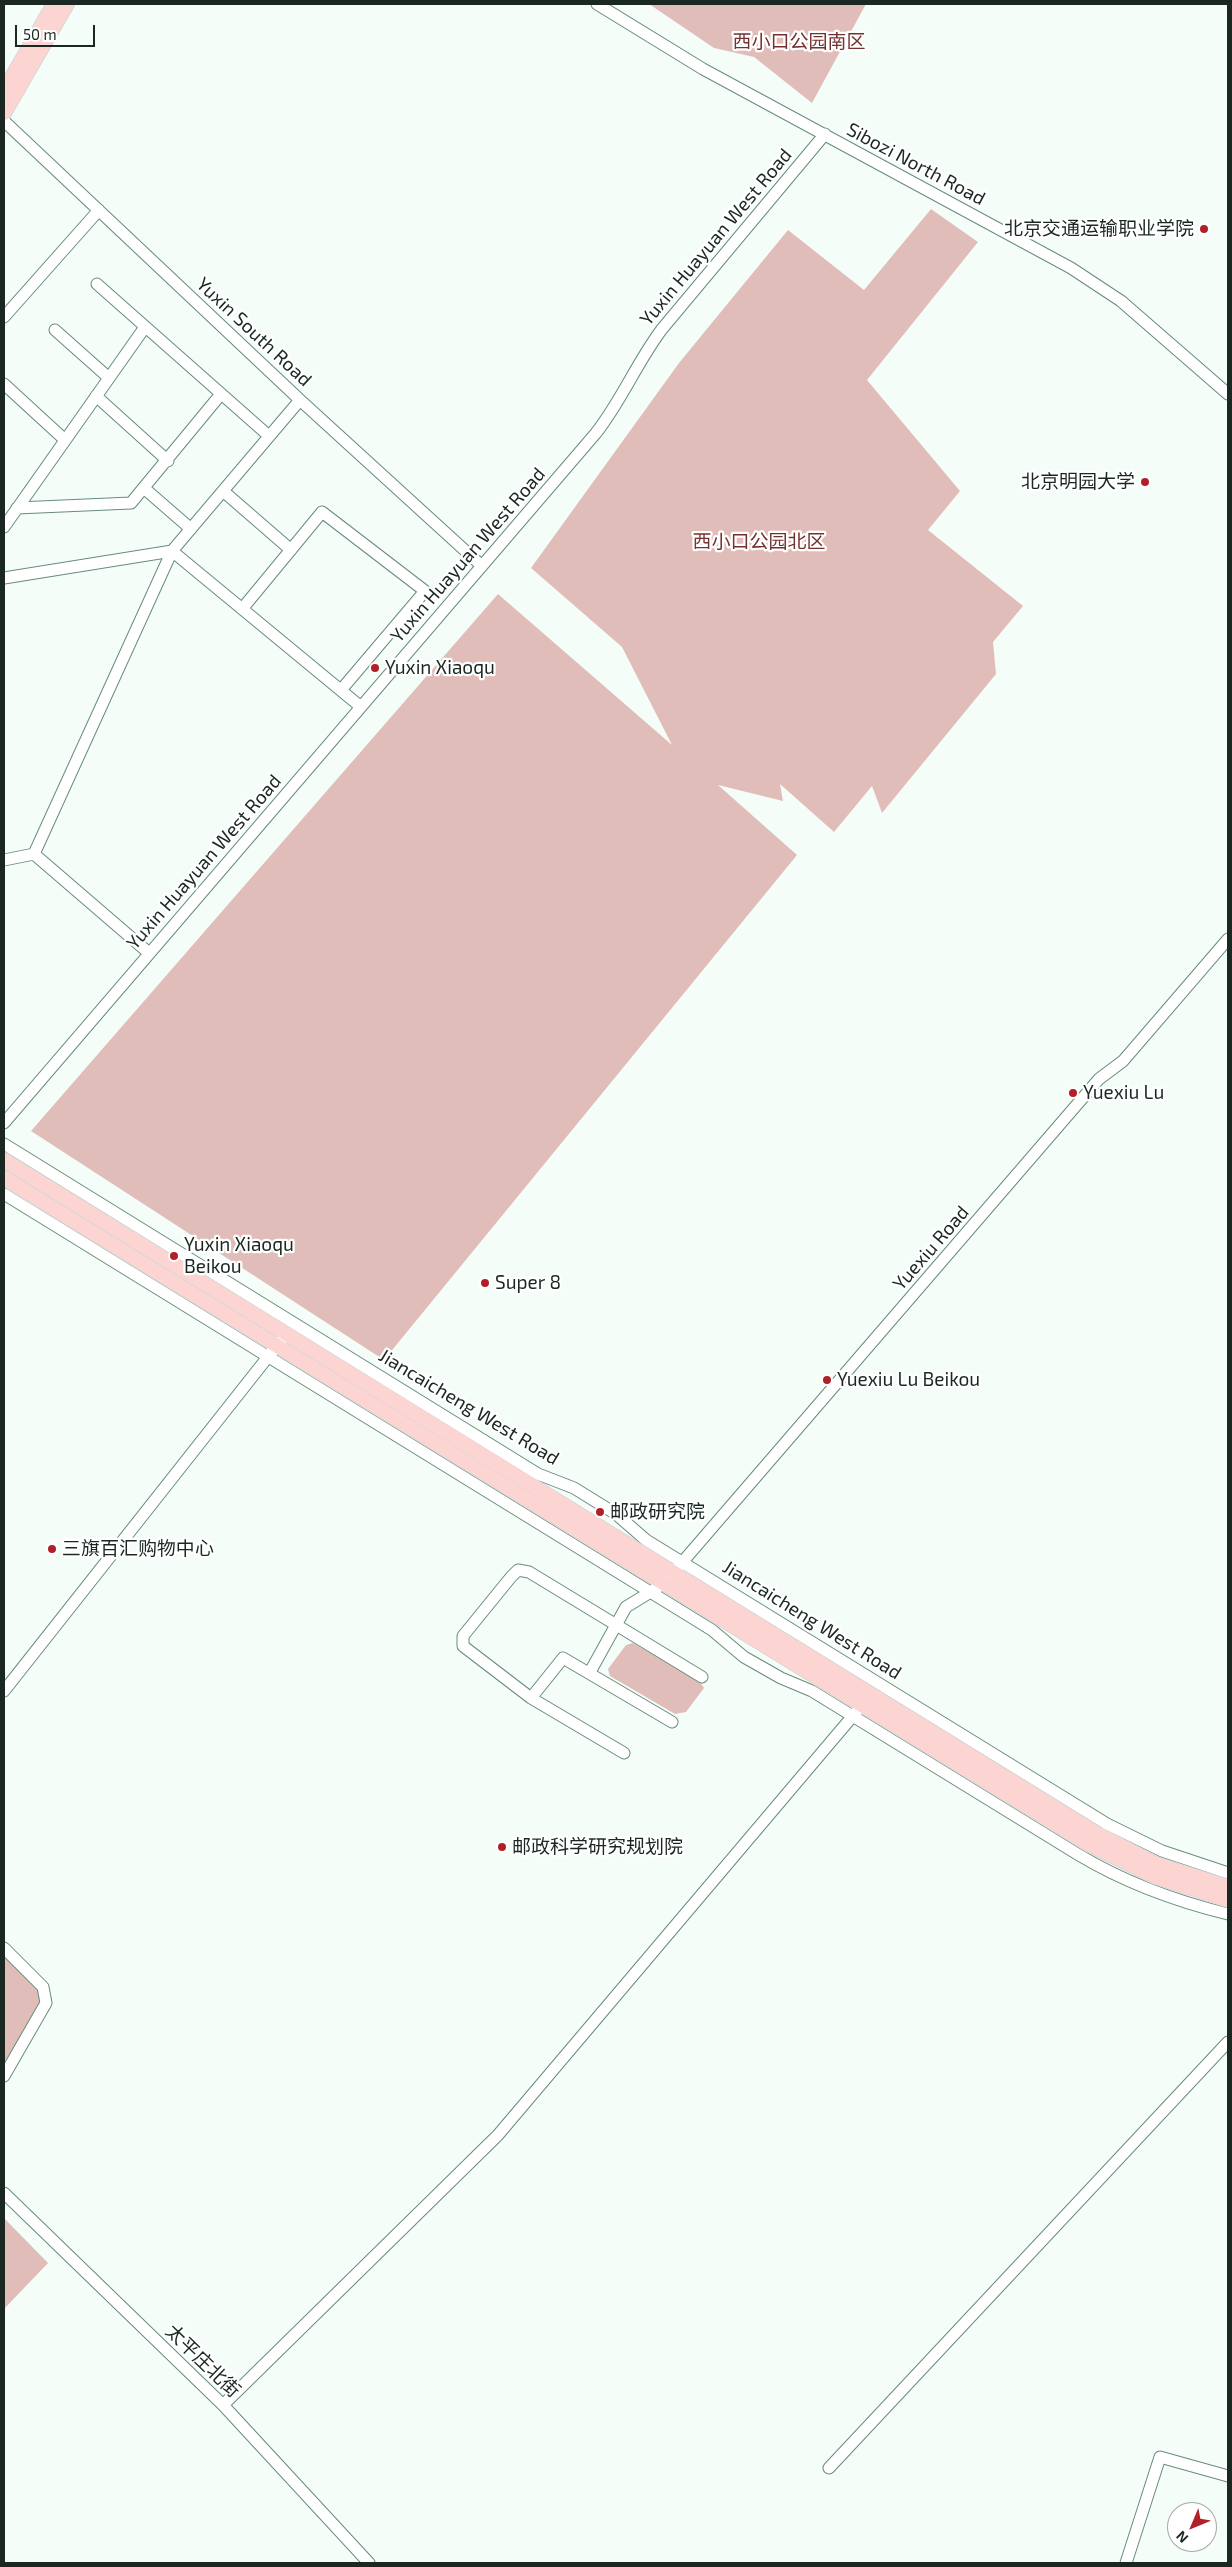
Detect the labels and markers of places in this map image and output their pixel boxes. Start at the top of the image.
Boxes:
place label: 北京交通运输职业学院 [1004,218,1194,240]
marker: 北京交通运输职业学院 [1198,223,1210,235]
place label: 北京明园大学 [1021,471,1135,493]
marker: 北京明园大学 [1139,476,1151,488]
place label: Yuxin Xiaoqu [385,657,495,679]
marker: Yuxin Xiaoqu [369,662,381,674]
place label: Yuexiu Lu [1083,1082,1164,1104]
marker: Yuexiu Lu [1067,1087,1079,1099]
place label: Yuxin Xiaoqu Beikou [184,1234,294,1278]
marker: Yuxin Xiaoqu Beikou [168,1250,180,1262]
place label: Super 8 [495,1272,561,1294]
marker: Super 8 [479,1277,491,1289]
place label: Yuexiu Lu Beikou [837,1369,980,1391]
marker: Yuexiu Lu Beikou [821,1374,833,1386]
place label: 邮政研究院 [610,1501,705,1523]
marker: 邮政研究院 [594,1506,606,1518]
place label: 三旗百汇购物中心 [62,1538,214,1560]
marker: 三旗百汇购物中心 [46,1543,58,1555]
place label: 邮政科学研究规划院 [512,1836,683,1858]
marker: 邮政科学研究规划院 [496,1841,508,1853]

